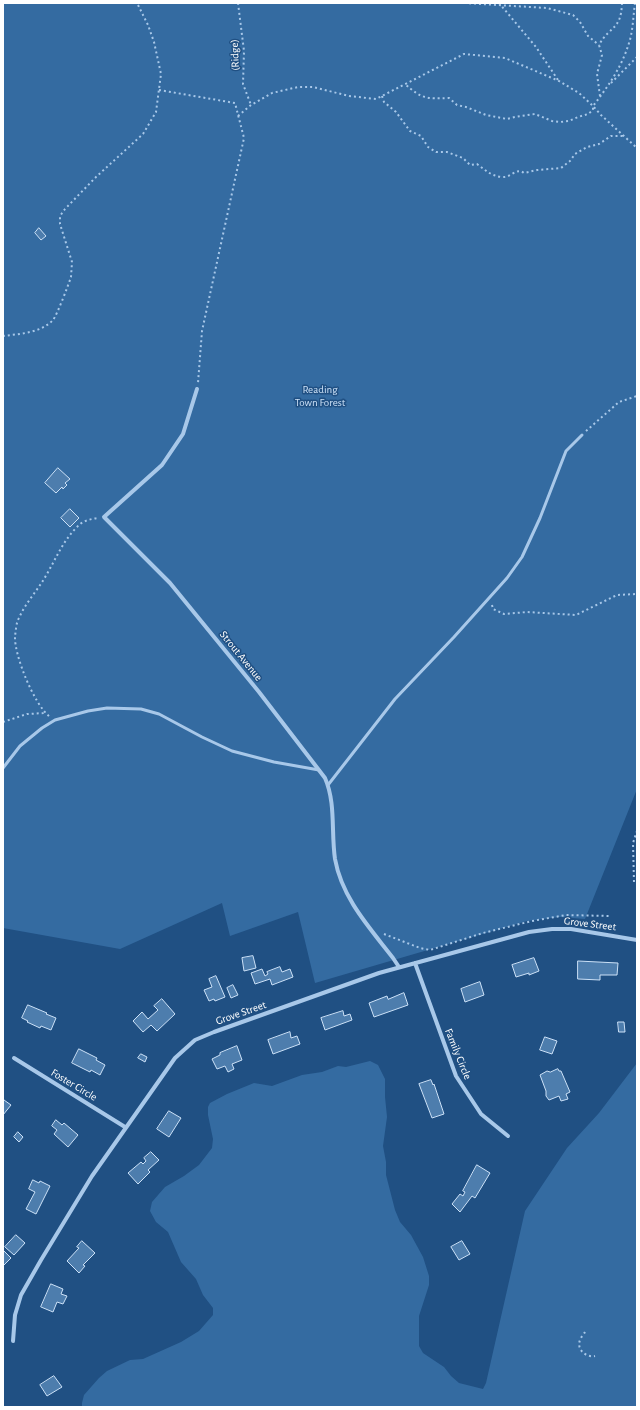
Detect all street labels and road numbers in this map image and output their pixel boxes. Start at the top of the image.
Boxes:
street label: (Ridge) [228,39,242,71]
street label: Strout Avenue [217,628,265,684]
street label: Grove Street [563,914,617,934]
street label: Grove Street [214,998,268,1028]
street label: Family Circle [442,1026,474,1082]
street label: Foster Circle [48,1066,100,1104]

